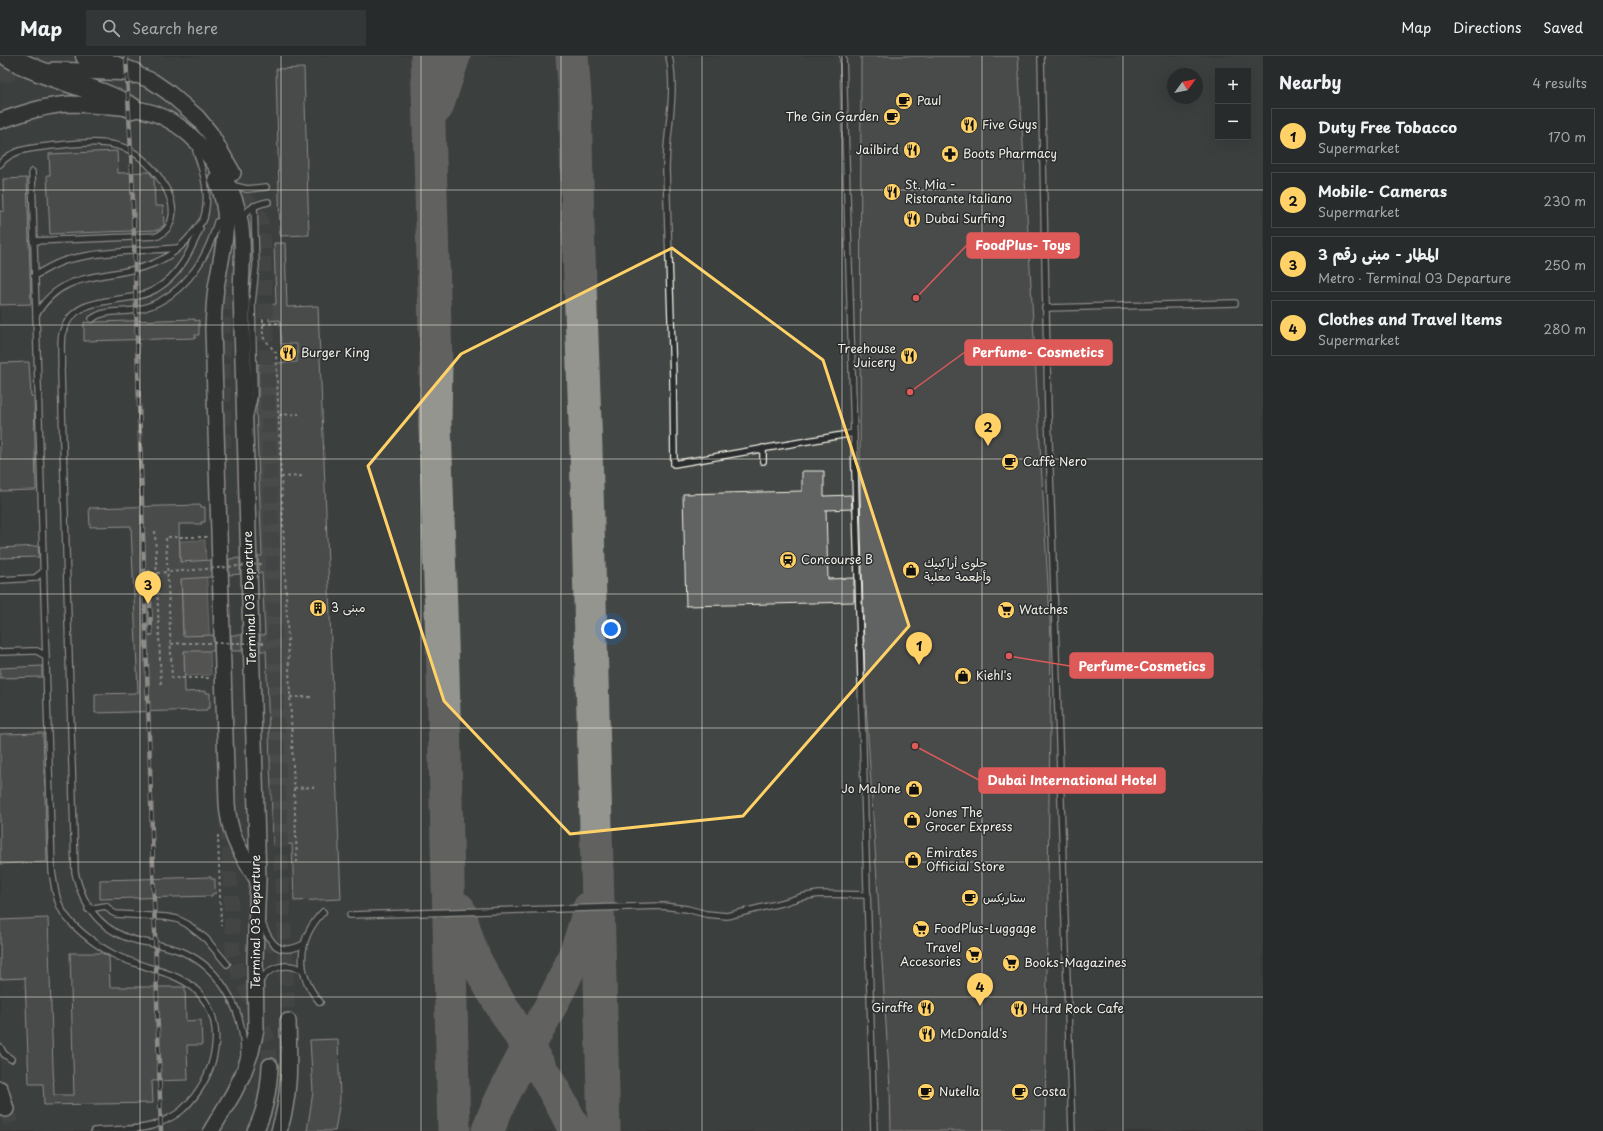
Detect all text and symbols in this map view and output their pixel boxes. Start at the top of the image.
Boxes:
search box [86,10,366,46]
text: Map [20,14,62,42]
text: Search here [132,16,218,39]
icon: search [100,17,122,39]
text: Map [1401,17,1431,38]
text: Directions [1453,17,1521,38]
text: Saved [1543,17,1583,38]
north arrow [1167,68,1203,104]
map controls [1215,68,1251,140]
button: + [1215,68,1251,104]
text: Nearby [1279,69,1341,95]
text: 4 results [1533,73,1587,92]
cafe icon: Paul [894,91,914,111]
place label: Paul [917,91,941,109]
button: − [1215,104,1251,140]
place label: The Gin Garden [786,107,879,125]
cafe icon: The Gin Garden [882,107,902,127]
restaurant icon: Five Guys [959,115,979,135]
place label: Five Guys [982,115,1038,133]
text: Duty Free Tobacco [1318,115,1457,138]
text: 1 [1290,127,1296,146]
text: 170 m [1548,127,1586,146]
text: Supermarket [1318,138,1400,157]
place label: Jailbird [856,140,900,158]
restaurant icon: Jailbird [902,140,922,160]
pharmacy icon: Boots Pharmacy [940,144,960,164]
place label: Boots Pharmacy [963,144,1057,162]
place label: St. Mia - Ristorante Italiano [905,175,1012,207]
text: Mobile- Cameras [1318,179,1447,202]
restaurant icon: St. Mia - Ristorante Italiano [882,182,902,202]
text: 2 [1288,191,1298,210]
text: 230 m [1544,191,1586,210]
text: Supermarket [1318,202,1400,221]
restaurant icon: Dubai Surfing [902,209,922,229]
place label: Dubai Surfing [925,209,1005,227]
callout: FoodPlus- Toys [967,233,1079,258]
text: FoodPlus- Toys [975,235,1071,254]
text: المطار - مبنى رقم 3 [1318,242,1439,265]
text: 3 [1289,255,1297,274]
text: 250 m [1544,255,1586,274]
text: Metro · Terminal 03 Departure [1318,268,1511,287]
text: Clothes and Travel Items [1318,307,1502,330]
text: 4 [1289,319,1297,338]
text: 280 m [1544,319,1586,338]
text: Supermarket [1318,330,1400,349]
place label: Treehouse Juicery [837,339,896,371]
callout: Perfume- Cosmetics [965,340,1112,365]
text: Perfume- Cosmetics [972,342,1104,361]
restaurant icon: Burger King [278,343,298,363]
place label: Burger King [301,343,370,361]
restaurant icon: Treehouse Juicery [899,346,919,366]
pin: 2 [975,413,1001,446]
cafe icon: Caffè Nero [1000,452,1020,472]
place label: Caffè Nero [1023,452,1087,470]
street label: Terminal 03 Departure [238,530,260,666]
station icon: Concourse B [778,550,798,570]
place label: Concourse B [801,550,873,568]
place label: حلوى أراكبيك وأطعمة معلبة [924,553,991,585]
shop icon: حلوى أراكبيك وأطعمة معلبة [901,560,921,580]
pin: 3 [135,571,161,604]
building icon: مبنى 3 [308,598,328,618]
place label: مبنى 3 [331,598,365,616]
supermarket icon: Watches [996,600,1016,620]
place label: Watches [1019,600,1069,618]
your location [601,619,621,639]
pin: 1 [906,632,932,665]
callout: Perfume-Cosmetics [1070,653,1213,678]
text: Perfume-Cosmetics [1079,656,1205,675]
shop icon: Kiehl's [953,666,973,686]
place label: Kiehl's [976,666,1012,684]
callout: Dubai International Hotel [979,768,1165,793]
text: Dubai International Hotel [988,770,1157,789]
place label: Jo Malone [841,779,901,797]
shop icon: Jo Malone [904,779,924,799]
place label: Jones The Grocer Express [925,803,1013,835]
shop icon: Jones The Grocer Express [902,810,922,830]
place label: Emirates Official Store [926,843,1005,875]
shop icon: Emirates Official Store [903,850,923,870]
street label: Terminal 03 Departure [246,854,264,989]
cafe icon: ستاربكس [960,888,980,908]
place label: ستاربكس [983,888,1026,906]
supermarket icon: FoodPlus-Luggage [911,919,931,939]
place label: FoodPlus-Luggage [934,919,1036,937]
place label: Travel Accesories [900,938,962,970]
supermarket icon: Travel Accesories [964,945,984,965]
supermarket icon: Books-Magazines [1001,953,1021,973]
place label: Books-Magazines [1024,953,1127,971]
pin: 4 [967,973,993,1006]
place label: Giraffe [871,998,913,1016]
restaurant icon: Giraffe [916,998,936,1018]
restaurant icon: Hard Rock Cafe [1009,999,1029,1019]
place label: Hard Rock Cafe [1032,999,1124,1017]
restaurant icon: McDonald's [917,1024,937,1044]
place label: McDonald's [940,1024,1008,1042]
cafe icon: Nutella [916,1082,936,1102]
place label: Nutella [939,1082,980,1100]
cafe icon: Costa [1010,1082,1030,1102]
place label: Costa [1033,1082,1067,1100]

